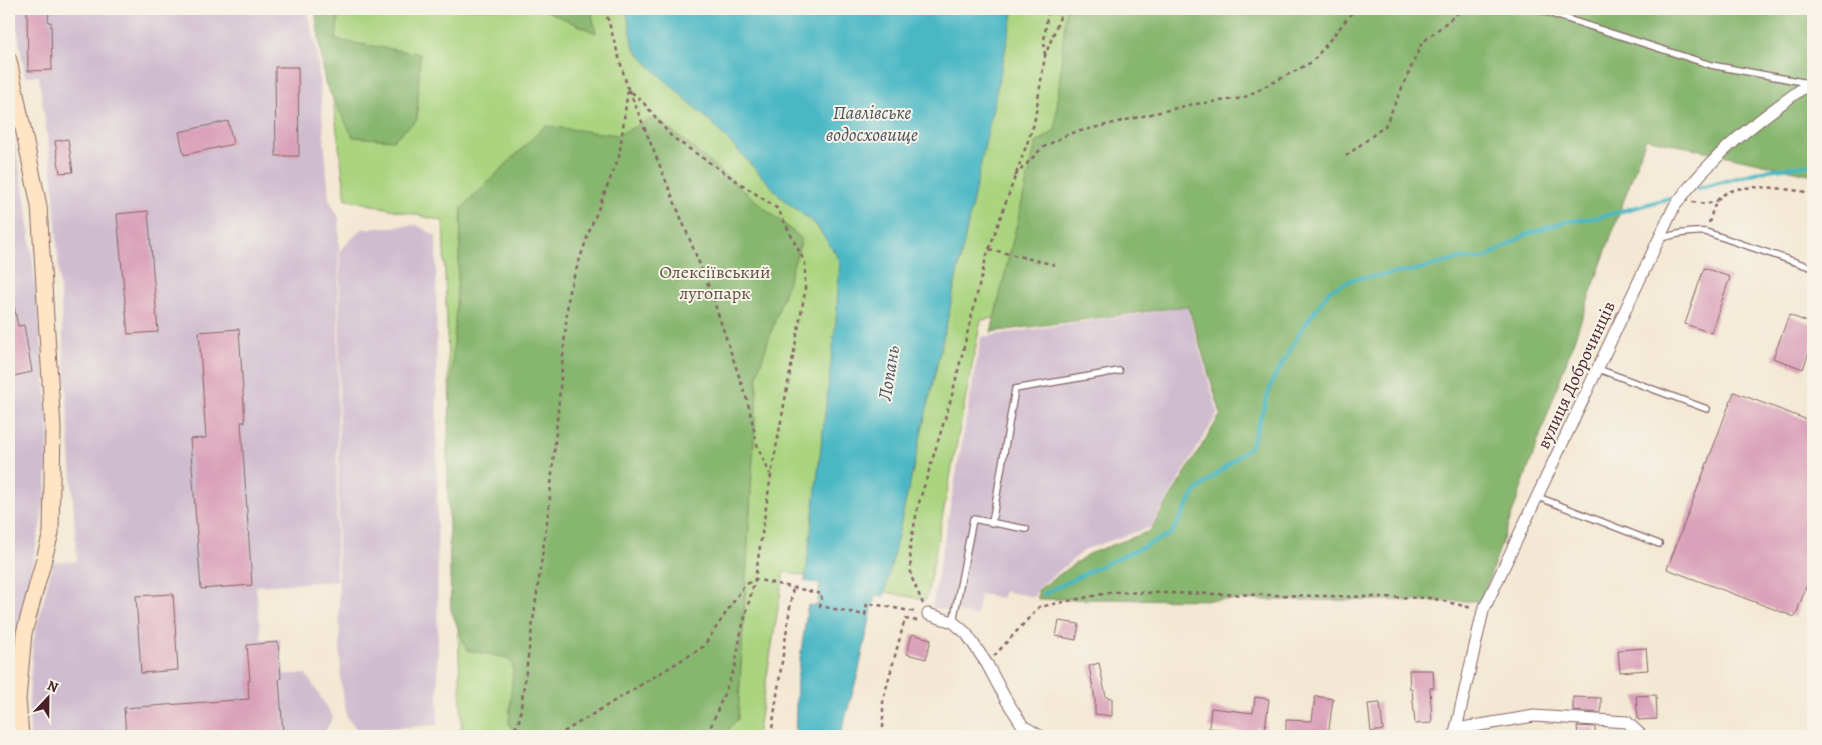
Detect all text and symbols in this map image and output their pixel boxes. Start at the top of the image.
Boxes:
water label: Павлівське водосховище [826,100,918,148]
park label: Олексіївський лугопарк [659,260,771,305]
street label: вулиця Доброчинців [1531,297,1621,453]
water label: Лопань [872,344,906,404]
north arrow [22,672,72,722]
text: N [44,676,61,697]

